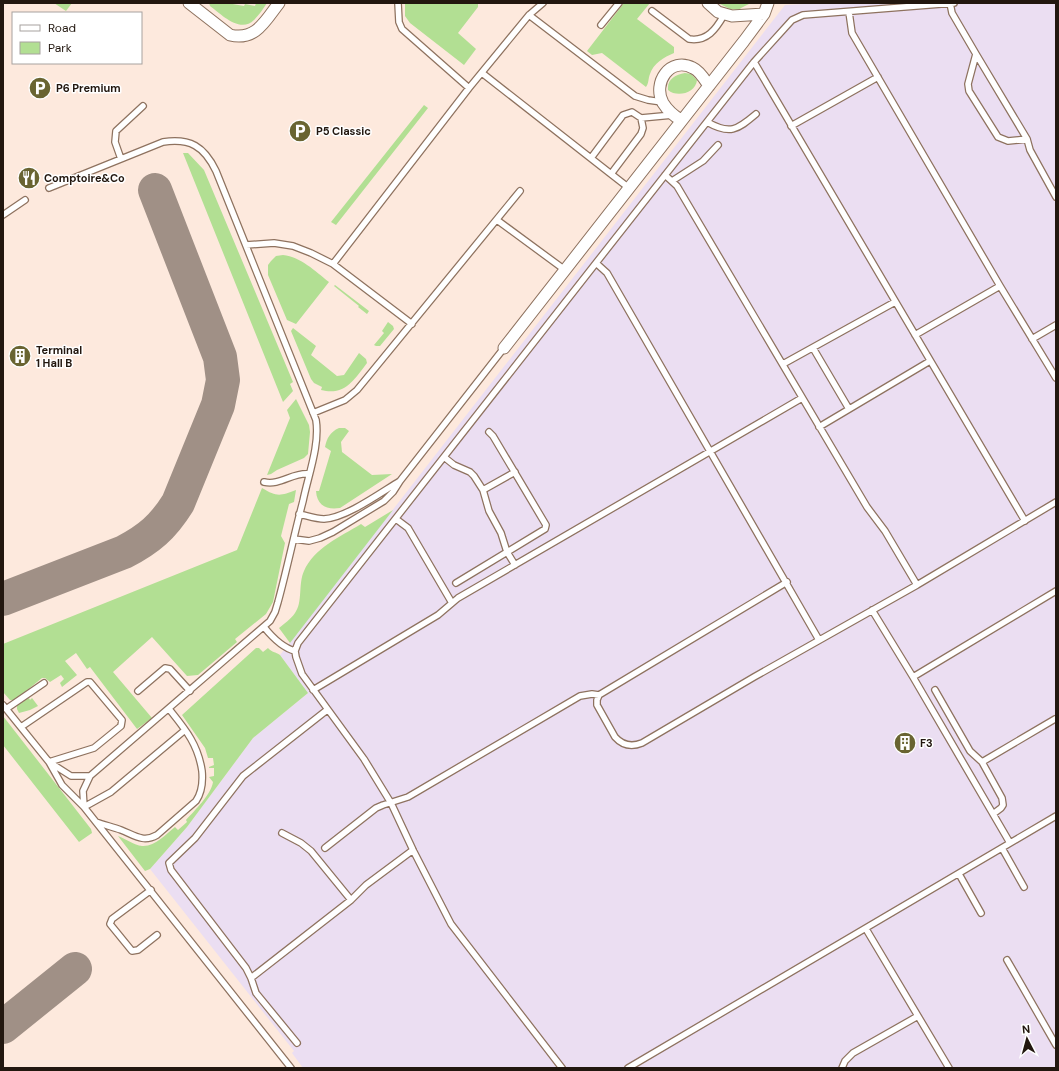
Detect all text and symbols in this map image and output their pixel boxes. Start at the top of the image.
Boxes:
legend [12,12,142,64]
text: Road [48,20,76,36]
text: Park [48,40,72,56]
parking icon: P6 Premium [27,75,53,101]
place label: P6 Premium [56,81,121,95]
parking icon: P5 Classic [287,118,313,144]
place label: P5 Classic [316,124,371,138]
restaurant icon: Comptoire&Co [16,165,42,191]
place label: Comptoire&Co [44,171,125,185]
building icon: Terminal 1 Hall B [7,343,33,369]
place label: Terminal 1 Hall B [36,343,82,370]
building icon: F3 [892,730,918,756]
place label: F3 [920,736,933,750]
north arrow [1007,1019,1047,1059]
text: N [1021,1022,1031,1036]

